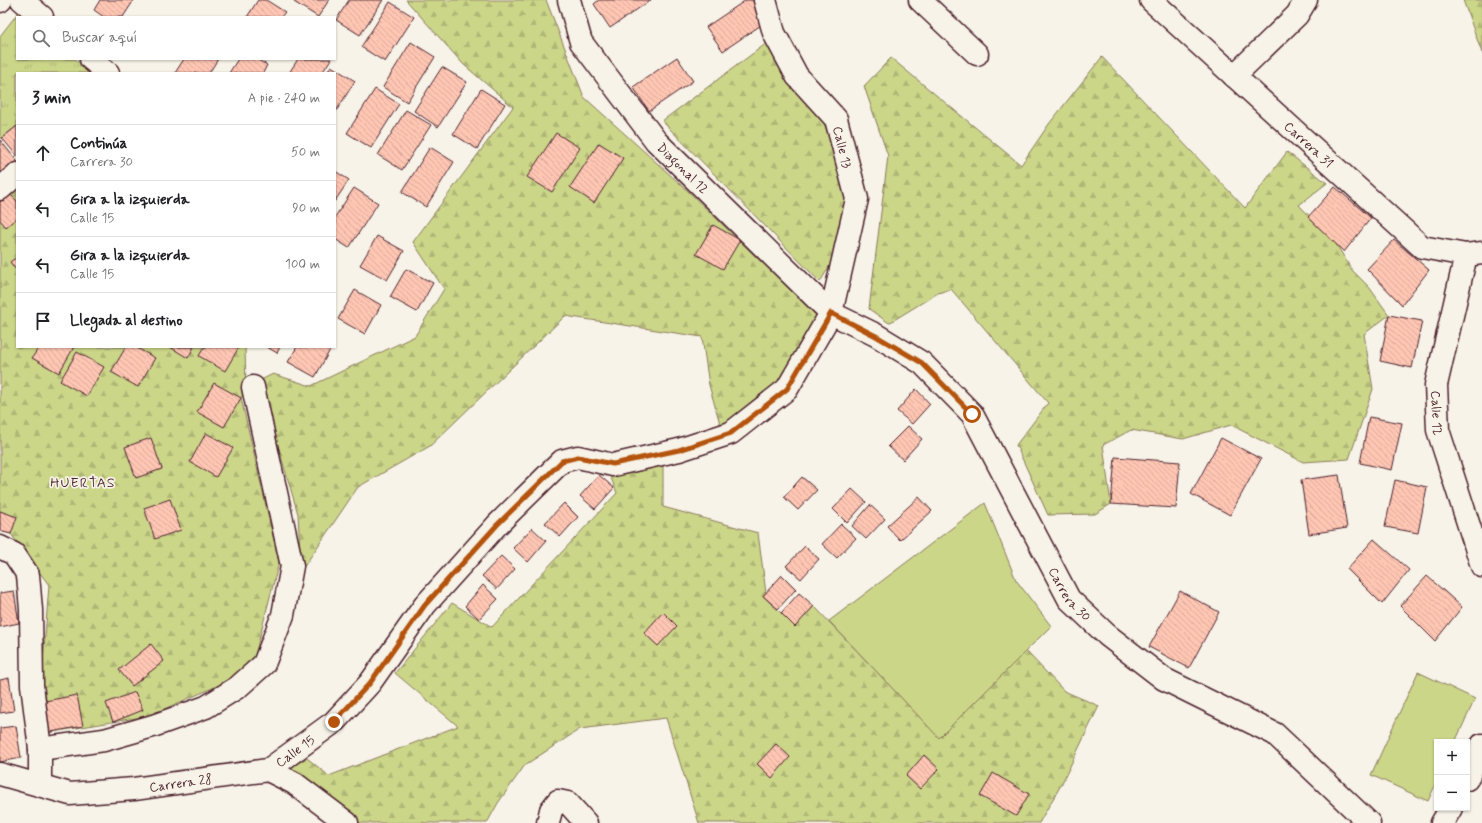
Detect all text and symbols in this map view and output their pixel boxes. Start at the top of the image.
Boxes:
search box [16,16,336,60]
icon: search [30,27,52,49]
text: Buscar aquí [62,28,137,48]
text: 3 min [32,87,71,109]
text: A pie · 240 m [248,90,320,107]
street label: Carrera 31 [1280,118,1336,172]
street label: Calle 13 [828,125,855,171]
text: Continúa [70,134,127,154]
street label: Diagonal 12 [653,140,712,198]
icon: ahead [32,142,54,164]
text: 50 m [291,144,320,161]
text: Carrera 30 [70,154,133,171]
text: Gira a la izquierda [70,190,189,210]
icon: left [32,198,54,220]
text: 90 m [292,200,320,217]
text: Calle 15 [70,210,114,227]
text: Gira a la izquierda [70,246,189,266]
icon: left [32,254,54,276]
text: 100 m [285,256,320,273]
text: Calle 15 [70,266,114,283]
icon: arrive [32,310,54,332]
text: Llegada al destino [70,311,183,331]
street label: Calle 12 [1426,390,1446,438]
route start [963,405,981,423]
district label: HUERTAS [50,474,116,492]
street label: Carrera 30 [1044,565,1094,626]
route end [325,713,343,731]
street label: Calle 15 [273,732,319,772]
map controls [1434,739,1470,811]
button: + [1434,739,1470,775]
street label: Carrera 28 [148,771,213,797]
button: − [1434,775,1470,811]

